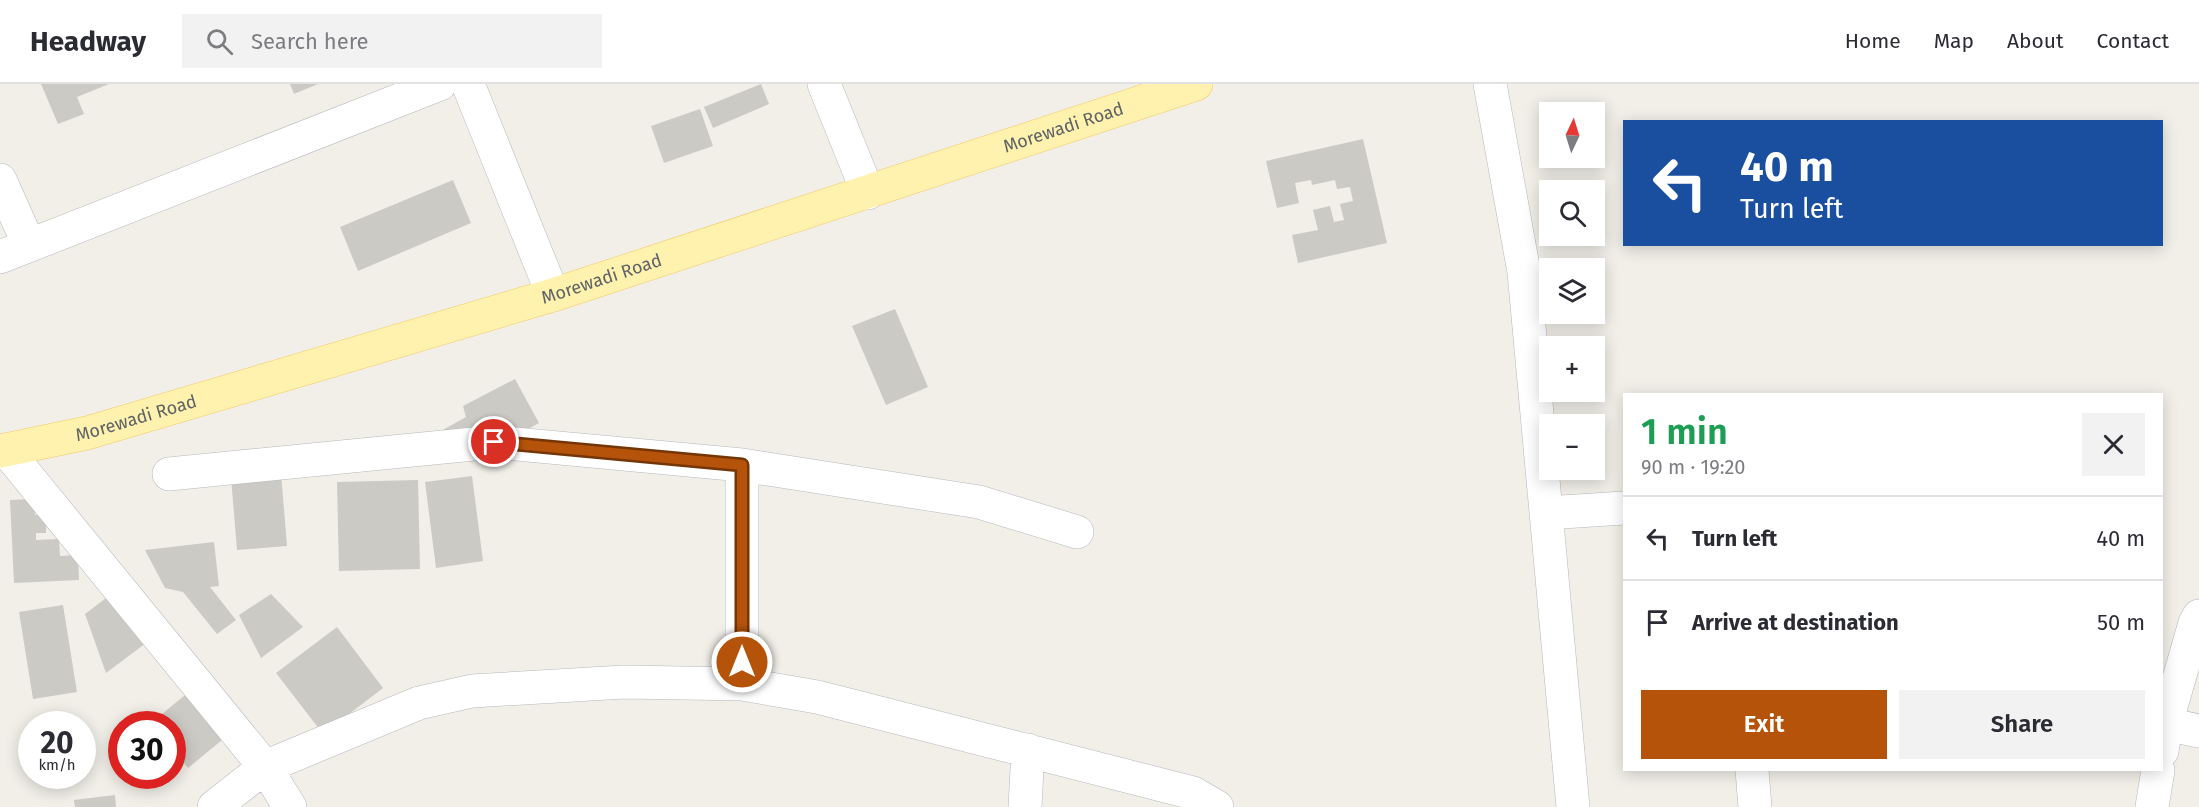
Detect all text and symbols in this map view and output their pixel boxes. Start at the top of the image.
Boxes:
search box [182,14,602,68]
text: Headway [30,25,146,58]
icon: search [203,25,236,58]
text: Search here [251,28,369,55]
text: Home [1845,28,1901,54]
text: Map [1934,28,1974,54]
text: About [2007,28,2064,54]
text: Contact [2097,28,2169,54]
street label: Morewadi Road [1000,98,1126,158]
north arrow [1539,102,1605,168]
map controls [1539,102,1605,480]
text: 40 m [1740,142,1834,192]
icon: left [1641,144,1719,222]
button: search [1539,180,1605,246]
text: Turn left [1740,193,1843,225]
street label: Morewadi Road [539,249,665,309]
button: layers [1539,258,1605,324]
button: + [1539,336,1605,402]
street label: Morewadi Road [73,390,199,446]
text: 1 min [1641,410,1728,454]
button: close [2082,413,2145,476]
button: − [1539,414,1605,480]
pin [468,416,519,467]
icon: arrive [477,425,510,458]
text: 90 m · 19:20 [1641,455,1746,479]
icon: left [1641,522,1674,555]
text: Turn left [1692,525,1777,552]
text: 40 m [2096,525,2145,552]
icon: arrive [1641,606,1674,639]
text: Arrive at destination [1692,609,1899,636]
text: 50 m [2097,609,2145,636]
position arrow [710,630,774,694]
button: Exit [1641,690,1887,759]
button: Share [1899,690,2145,759]
speed limit sign: 30 [108,711,186,789]
text: 20 [40,725,74,761]
text: km/h [38,756,76,774]

